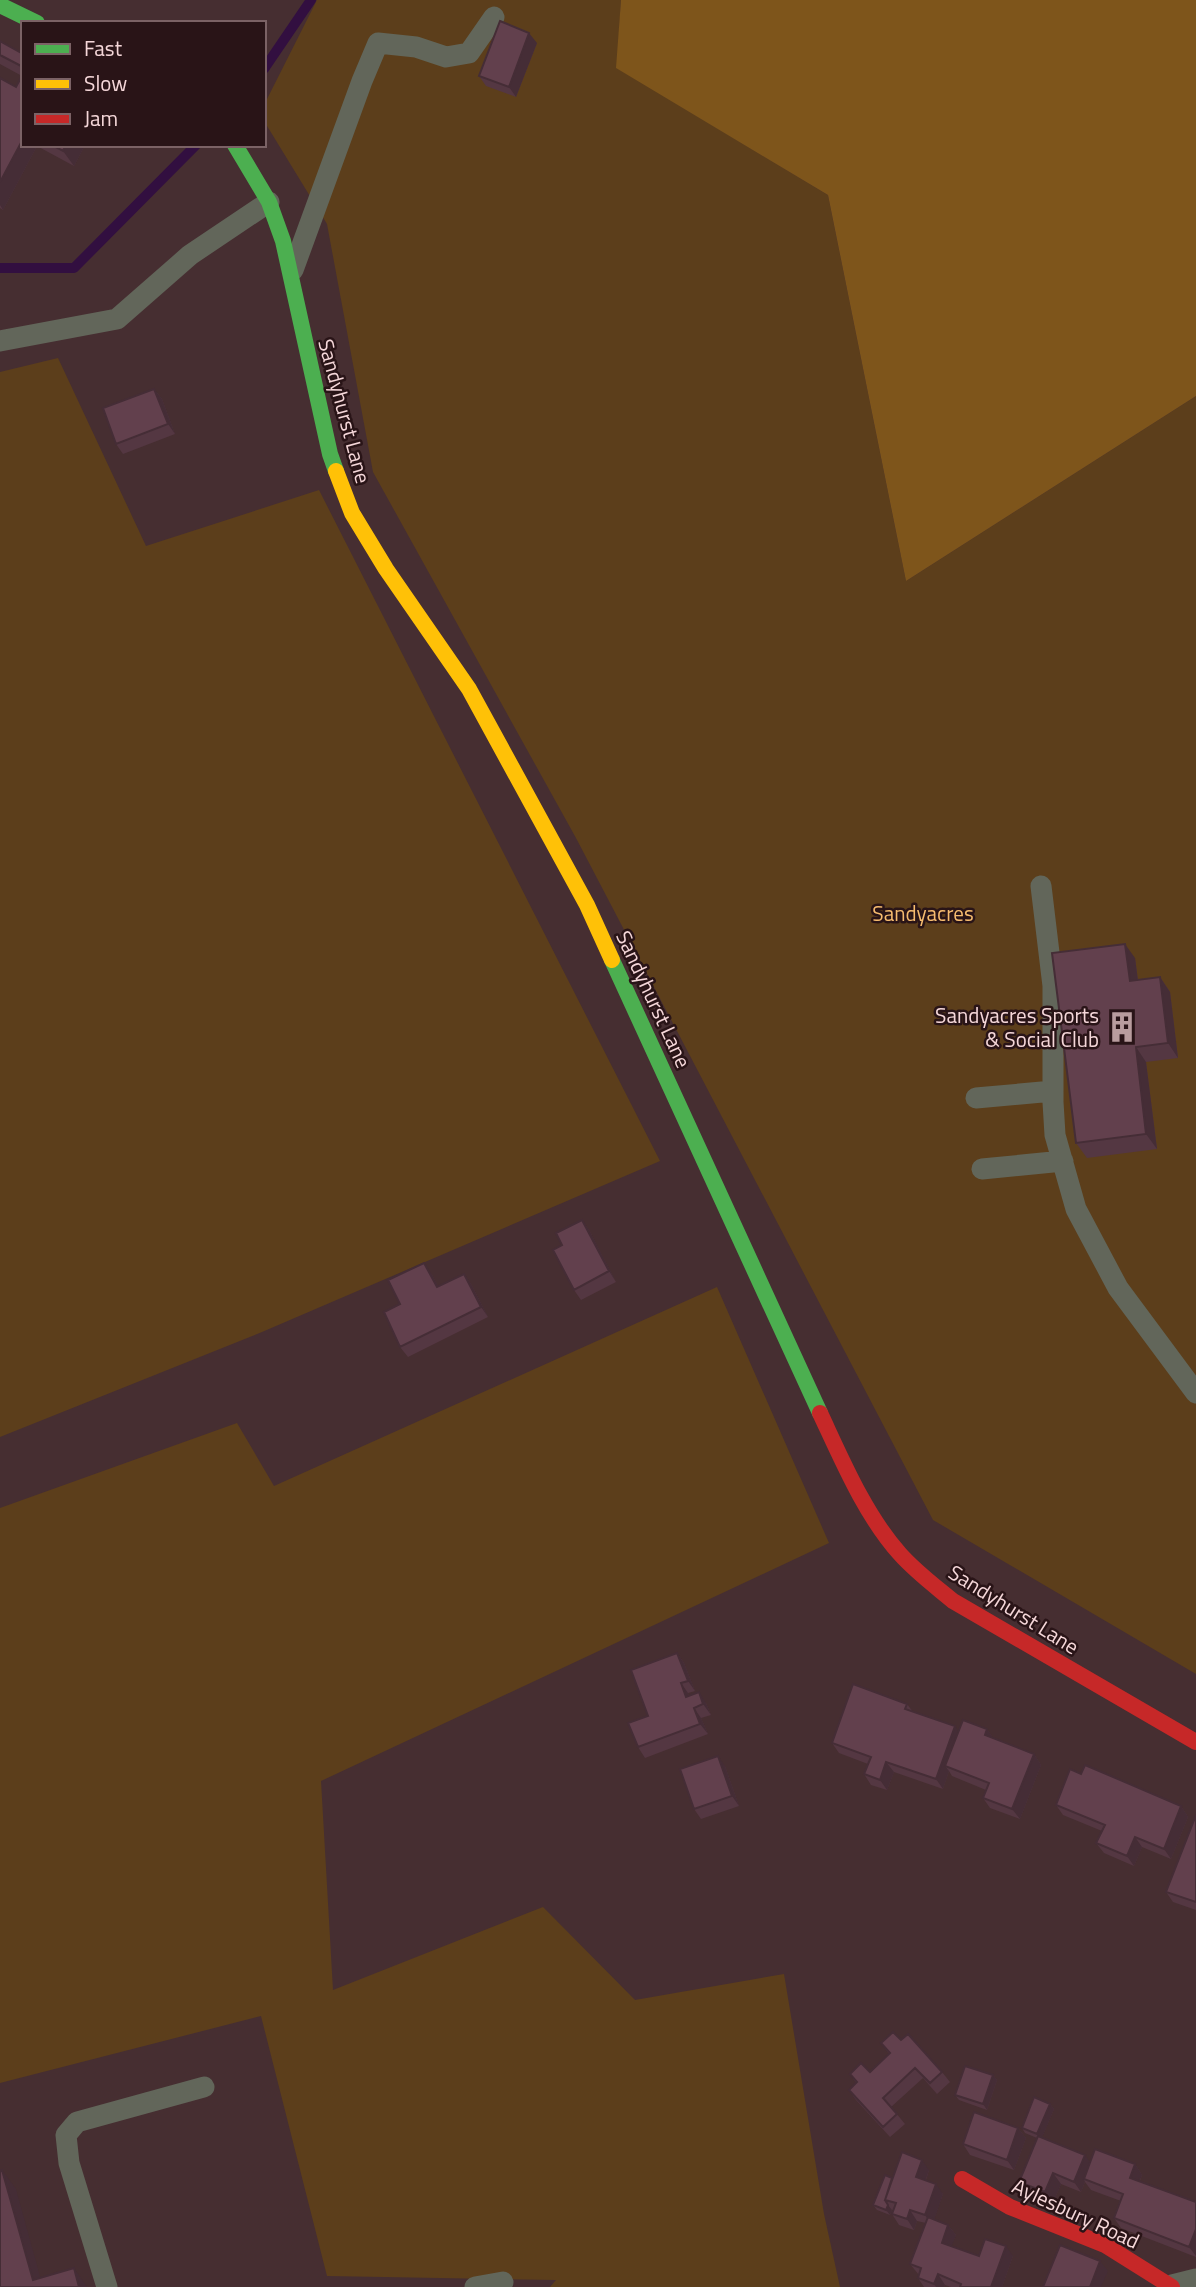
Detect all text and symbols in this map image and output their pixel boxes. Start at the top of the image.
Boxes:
legend [21,21,266,147]
text: Fast [84,32,123,64]
text: Slow [84,67,127,99]
text: Jam [84,102,118,134]
street label: Sandyhurst Lane [310,335,380,487]
park label: Sandyacres [872,897,974,929]
street label: Sandyhurst Lane [608,925,700,1073]
place label: Sandyacres Sports & Social Club [935,999,1099,1055]
building icon: Sandyacres Sports & Social Club [1105,1010,1139,1044]
street label: Sandyhurst Lane [943,1556,1085,1662]
street label: Aylesbury Road [1007,2170,1145,2256]

